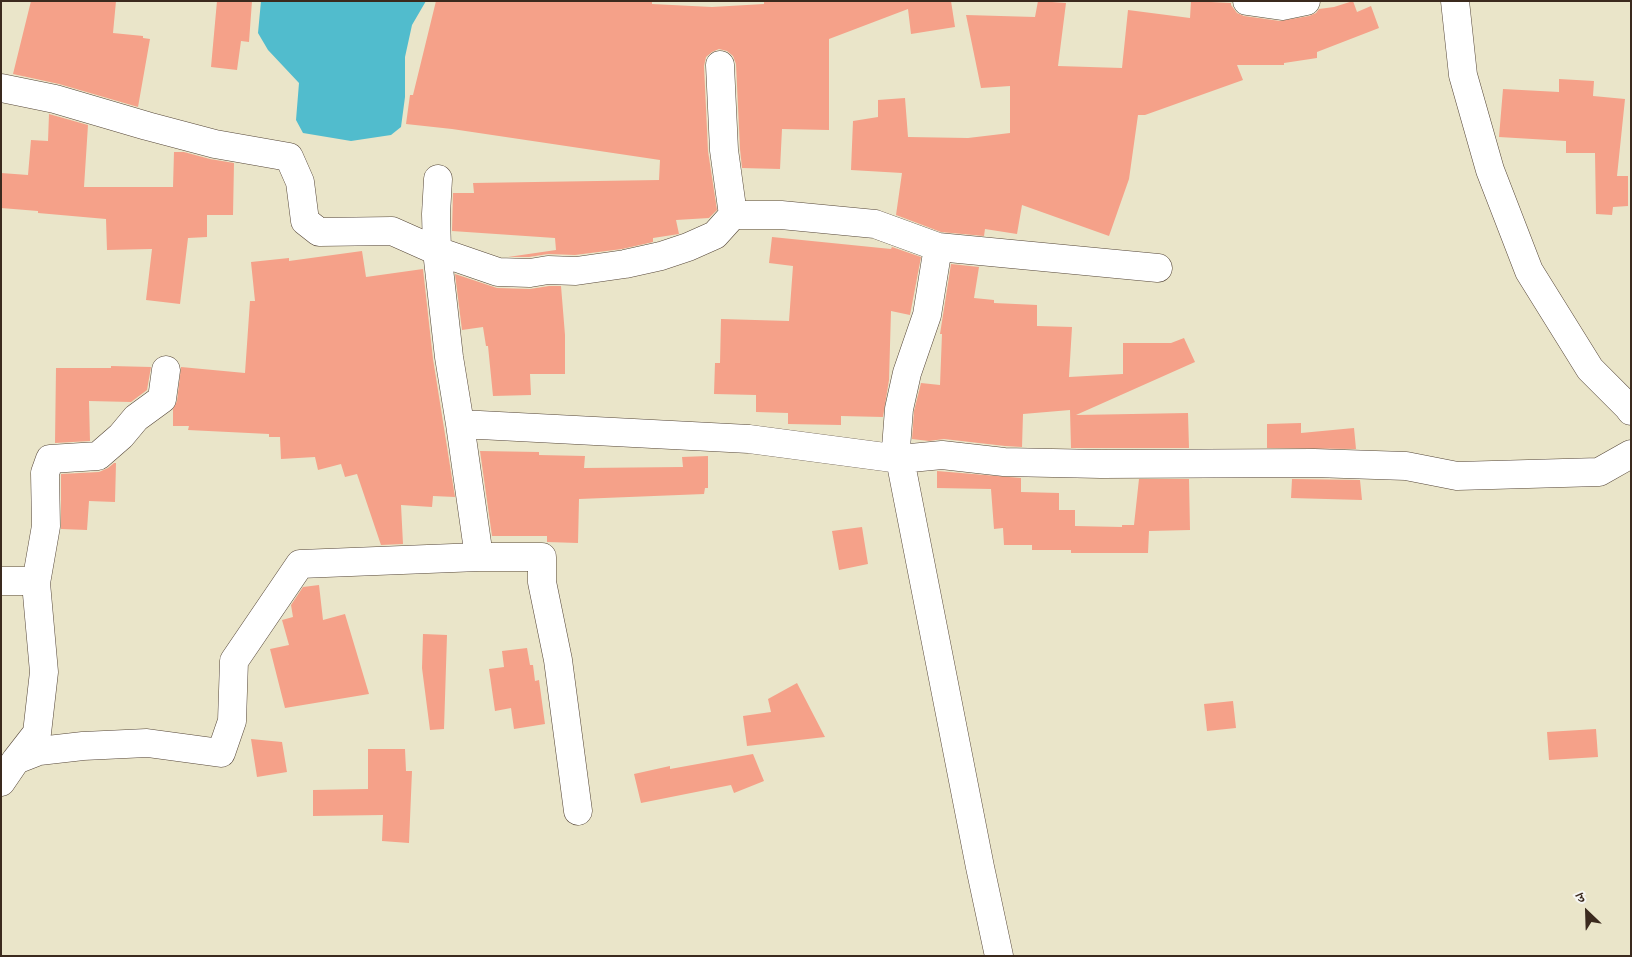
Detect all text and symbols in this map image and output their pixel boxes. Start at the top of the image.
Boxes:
north arrow [1562,887,1612,937]
text: उ [1574,888,1588,908]

